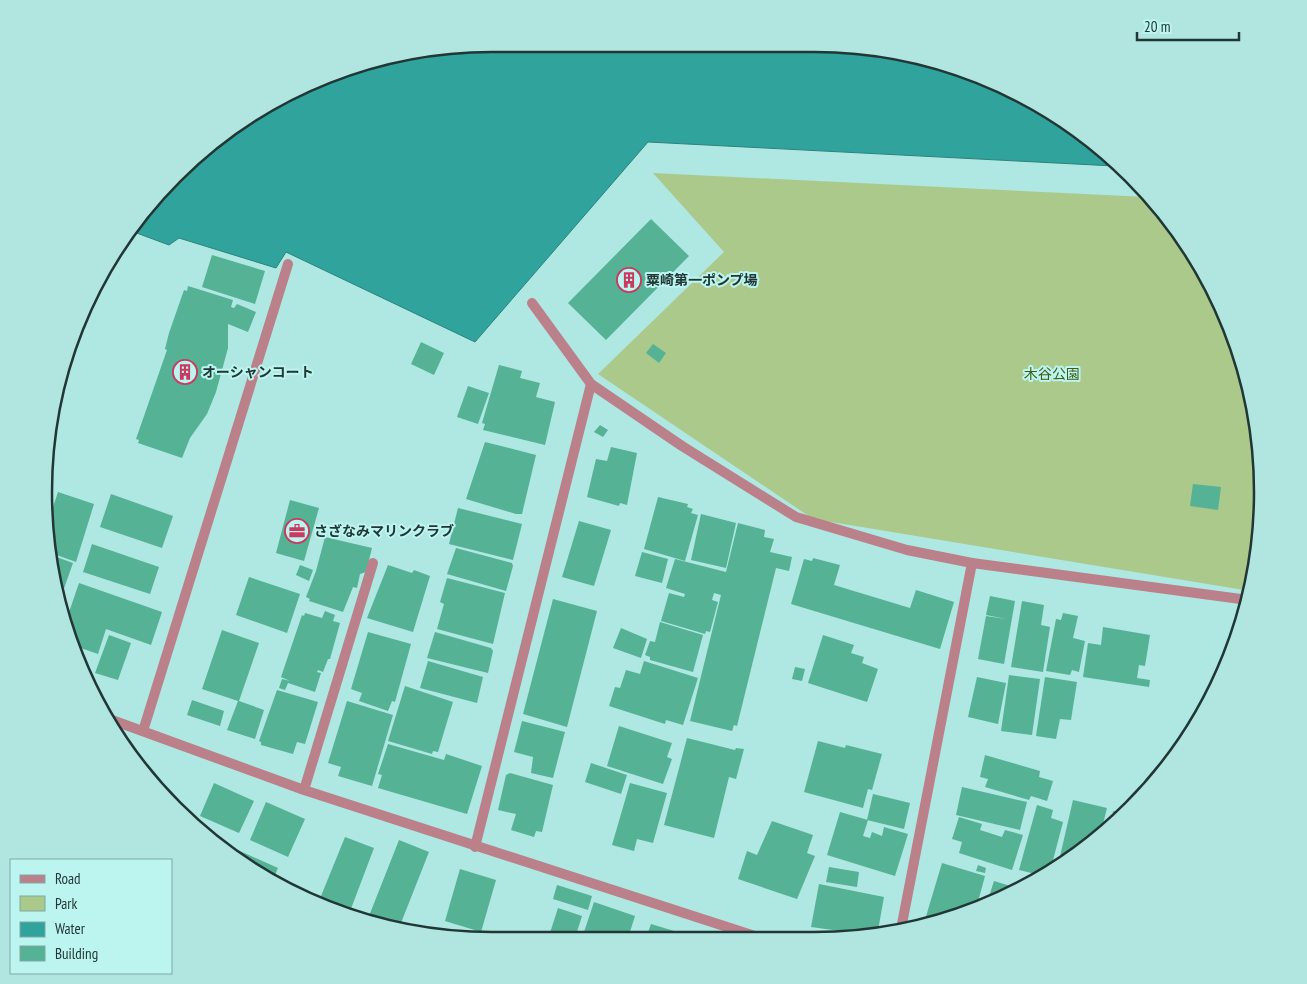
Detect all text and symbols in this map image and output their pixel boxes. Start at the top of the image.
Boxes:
scale bar [1137,10,1240,42]
text: 20 m [1144,17,1170,36]
building icon: 粟崎第一ポンプ場 [616,267,642,293]
place label: 粟崎第一ポンプ場 [646,271,758,289]
building icon: オーシャンコート [172,359,198,385]
place label: オーシャンコート [202,363,314,381]
park label: 木谷公園 [1024,365,1080,383]
office icon: さざなみマリンクラブ [284,518,310,544]
place label: さざなみマリンクラブ [314,522,454,540]
legend [10,859,172,974]
text: Road [55,869,81,888]
text: Park [55,894,77,913]
text: Water [55,919,86,938]
text: Building [55,944,98,963]

